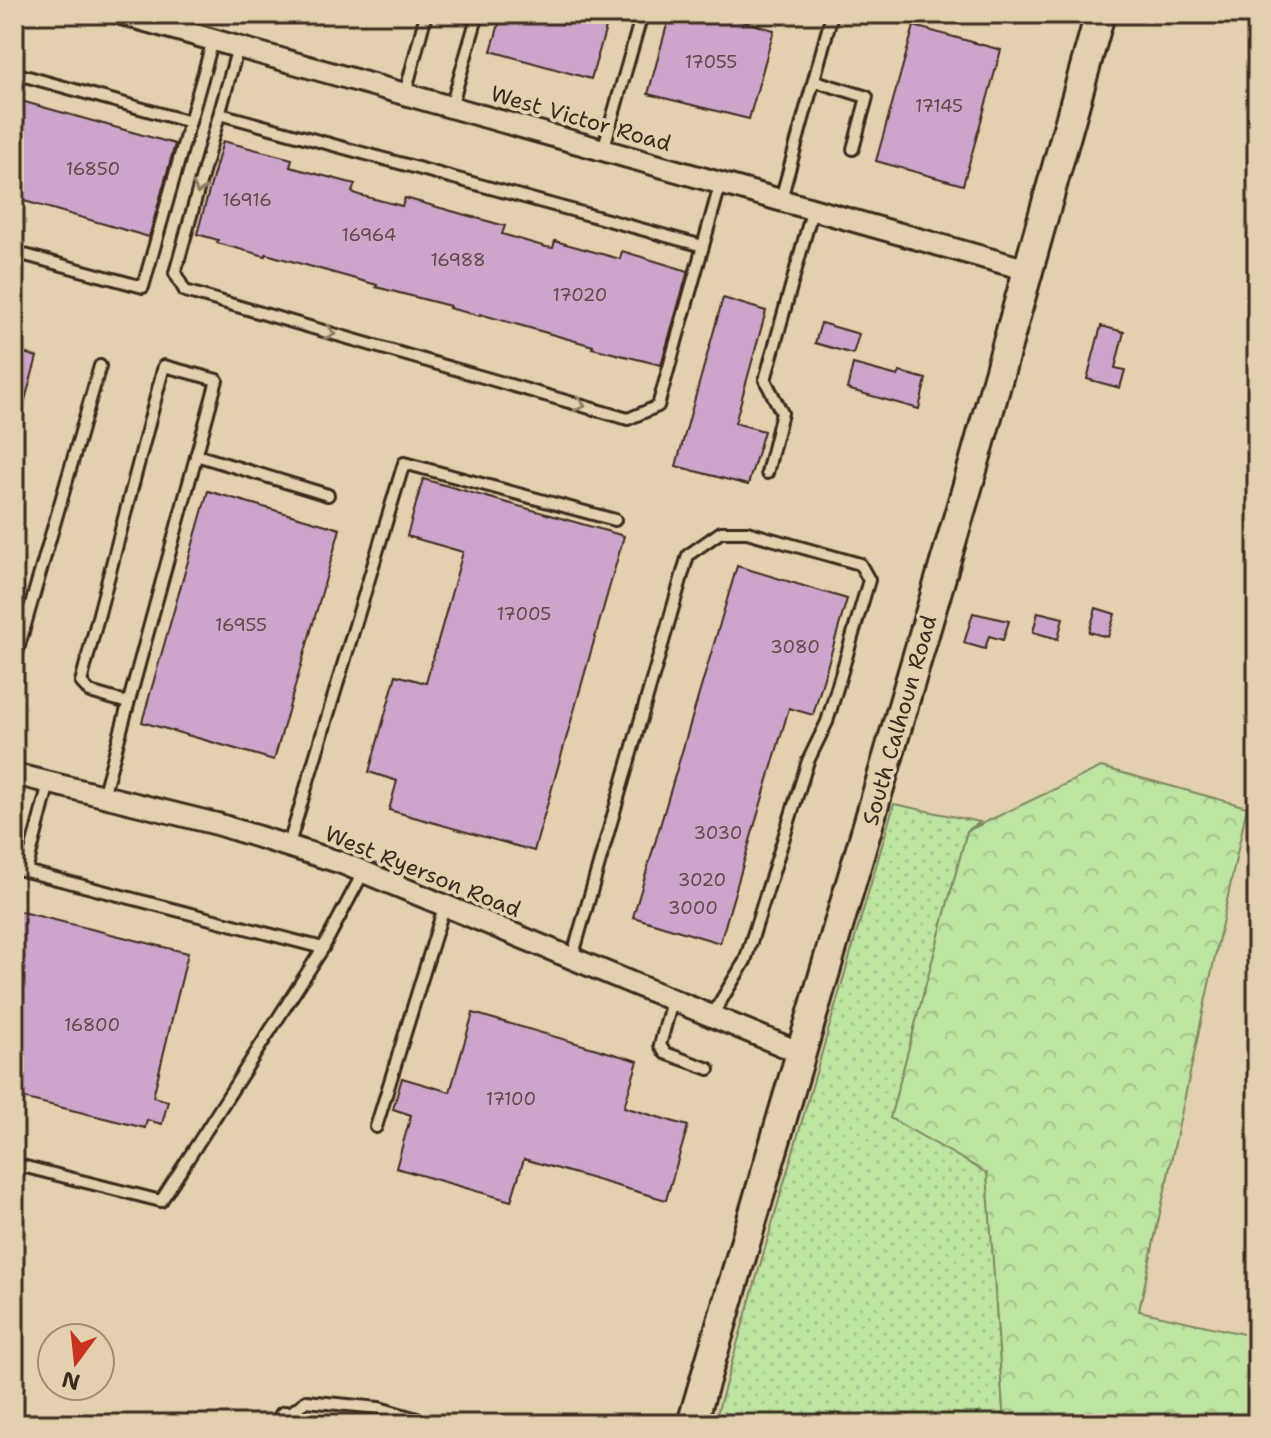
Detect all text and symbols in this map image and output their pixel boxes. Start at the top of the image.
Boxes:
house number: 17055 [685,50,737,74]
street label: West Victor Road [487,79,675,158]
house number: 17145 [915,94,963,118]
house number: 16850 [66,157,120,181]
one-way arrow [191,181,208,195]
house number: 16916 [222,188,272,212]
house number: 16964 [342,223,396,247]
house number: 16988 [430,248,486,272]
house number: 17020 [553,283,607,307]
one-way arrow [323,324,337,340]
one-way arrow [573,396,586,412]
house number: 17005 [497,602,551,626]
street label: South Calhoun Road [856,612,943,829]
house number: 16955 [215,613,267,637]
house number: 3080 [770,635,820,659]
street label: West Ryerson Road [321,819,525,924]
house number: 3030 [694,821,742,845]
house number: 3020 [678,868,726,892]
house number: 3000 [668,896,718,920]
house number: 16800 [64,1013,120,1037]
house number: 17100 [486,1087,536,1111]
north arrow [36,1322,116,1402]
text: N [59,1365,83,1397]

